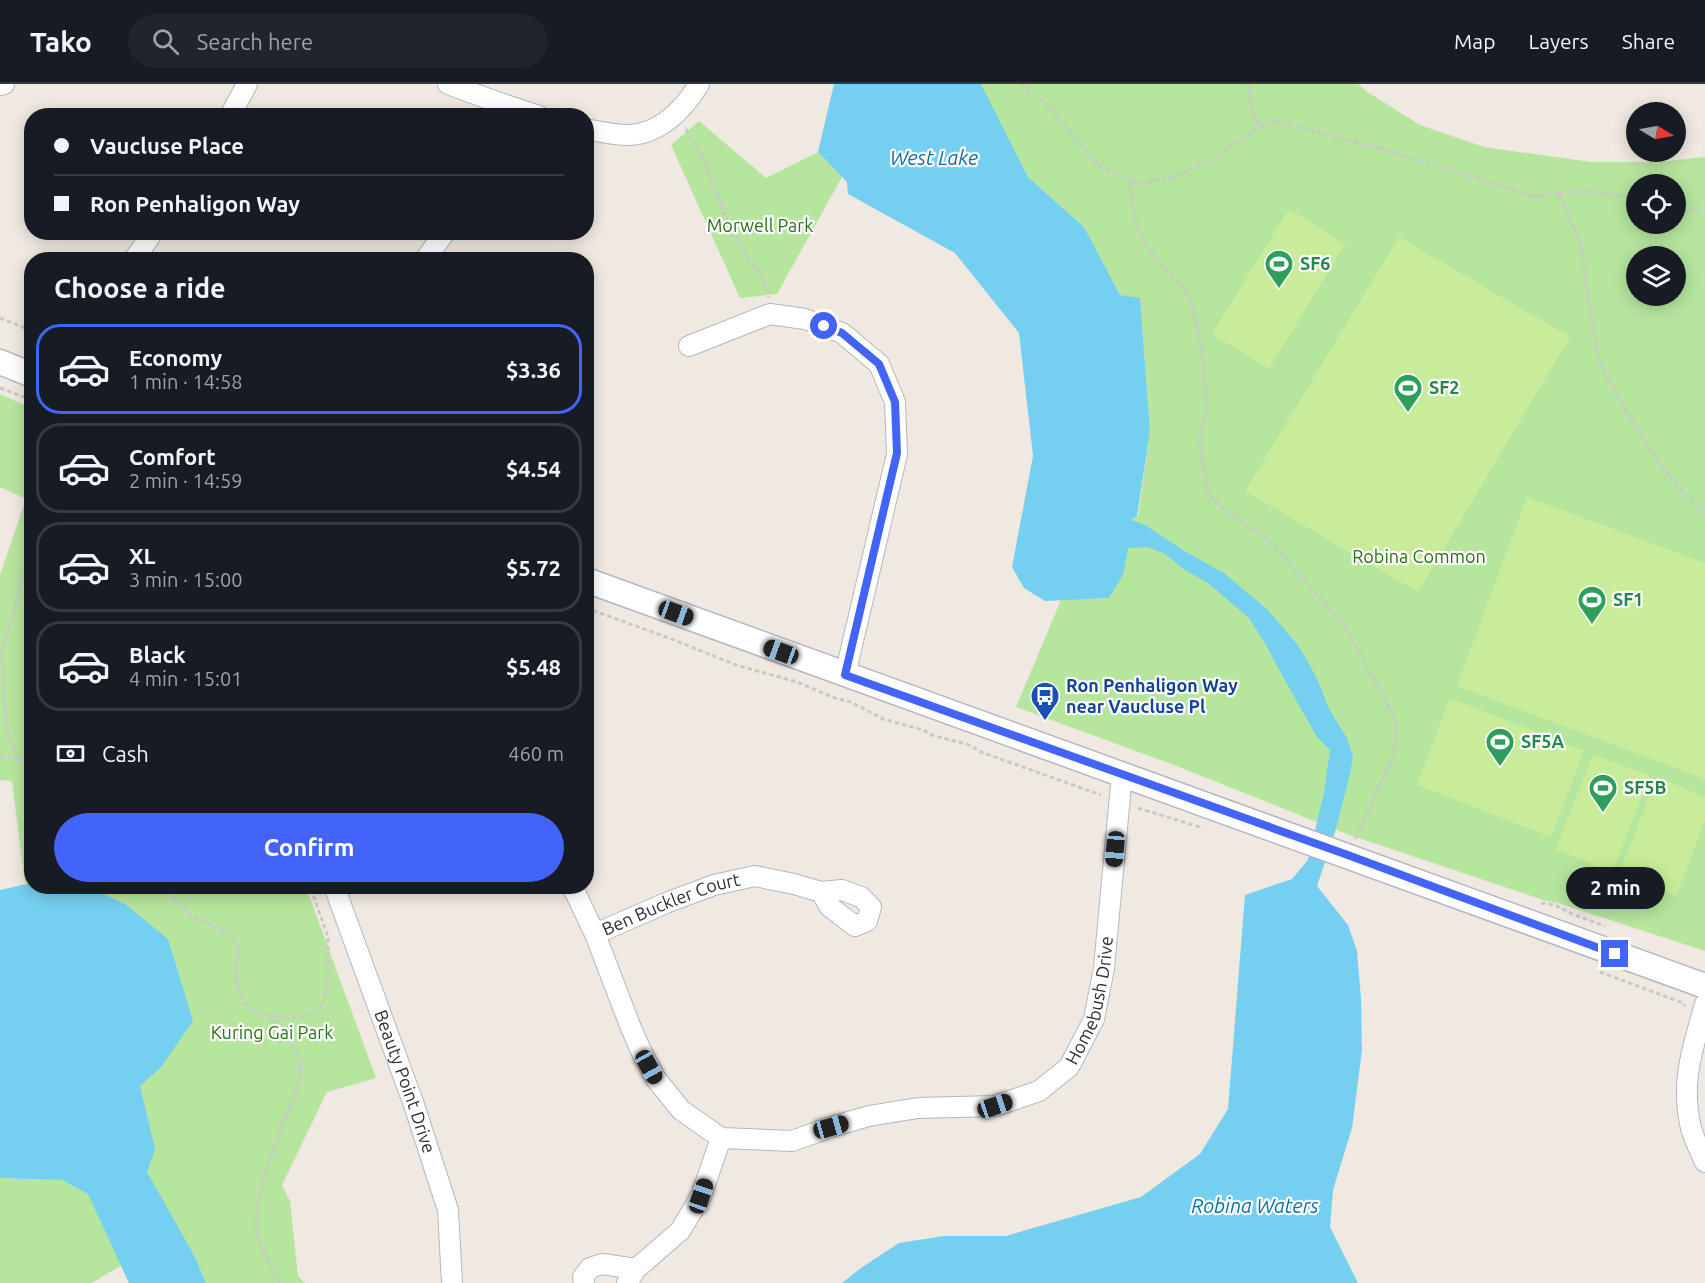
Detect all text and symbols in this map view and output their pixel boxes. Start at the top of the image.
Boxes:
search box [128,14,548,68]
icon: search [149,25,182,58]
text: Tako [30,26,92,57]
text: Search here [197,29,313,54]
text: Map [1454,29,1495,53]
text: Layers [1528,29,1589,53]
text: Share [1622,29,1675,53]
north arrow [1626,102,1686,162]
map controls [1626,102,1686,306]
text: Vaucluse Place [90,133,244,158]
water label: West Lake [890,146,978,169]
button: locate [1626,174,1686,234]
text: Ron Penhaligon Way [90,191,300,216]
park label: Morwell Park [707,215,813,235]
button: layers [1626,246,1686,306]
sports icon: SF6 [1263,248,1295,290]
place label: SF6 [1300,253,1331,273]
text: Choose a ride [54,273,226,303]
route start [810,312,837,339]
icon: car [57,342,111,396]
text: Economy [129,345,222,370]
text: $3.36 [506,357,561,382]
text: 1 min · 14:58 [129,370,243,393]
sports icon: SF2 [1392,372,1424,414]
place label: SF2 [1429,377,1460,397]
icon: car [57,441,111,495]
text: Comfort [129,444,216,469]
text: $4.54 [506,456,561,481]
text: 2 min · 14:59 [129,469,243,492]
icon: car [57,540,111,594]
text: XL [129,543,156,568]
park label: Robina Common [1352,546,1486,566]
text: $5.72 [506,555,561,580]
text: 3 min · 15:00 [129,568,243,591]
sports icon: SF1 [1576,584,1608,626]
place label: SF1 [1613,589,1644,609]
car [656,598,696,628]
car [761,637,801,667]
icon: car [57,639,111,693]
text: Black [129,642,186,667]
text: $5.48 [506,654,561,679]
text: 4 min · 15:01 [129,667,243,690]
place label: Ron Penhaligon Way near Vaucluse Pl [1066,675,1238,716]
bus stop icon: Ron Penhaligon Way near Vaucluse Pl [1029,680,1061,722]
sports icon: SF5A [1484,726,1516,768]
place label: SF5A [1521,731,1564,751]
icon: cash [54,737,87,770]
text: Cash [102,741,149,766]
text: 460 m [508,742,564,765]
sports icon: SF5B [1587,772,1619,814]
place label: SF5B [1624,777,1666,797]
button: Confirm [54,813,564,882]
car [1104,830,1126,868]
callout: 2 min [1566,867,1664,909]
street label: Ben Buckler Court [599,869,742,939]
text: 2 min [1590,876,1641,899]
street label: Homebush Drive [1061,935,1116,1068]
route end [1601,940,1628,967]
street label: Beauty Point Drive [371,1007,440,1155]
park label: Kuring Gai Park [211,1022,333,1042]
car [632,1047,666,1087]
car [975,1092,1015,1120]
car [811,1113,851,1141]
car [687,1176,715,1216]
water label: Robina Waters [1191,1194,1319,1217]

